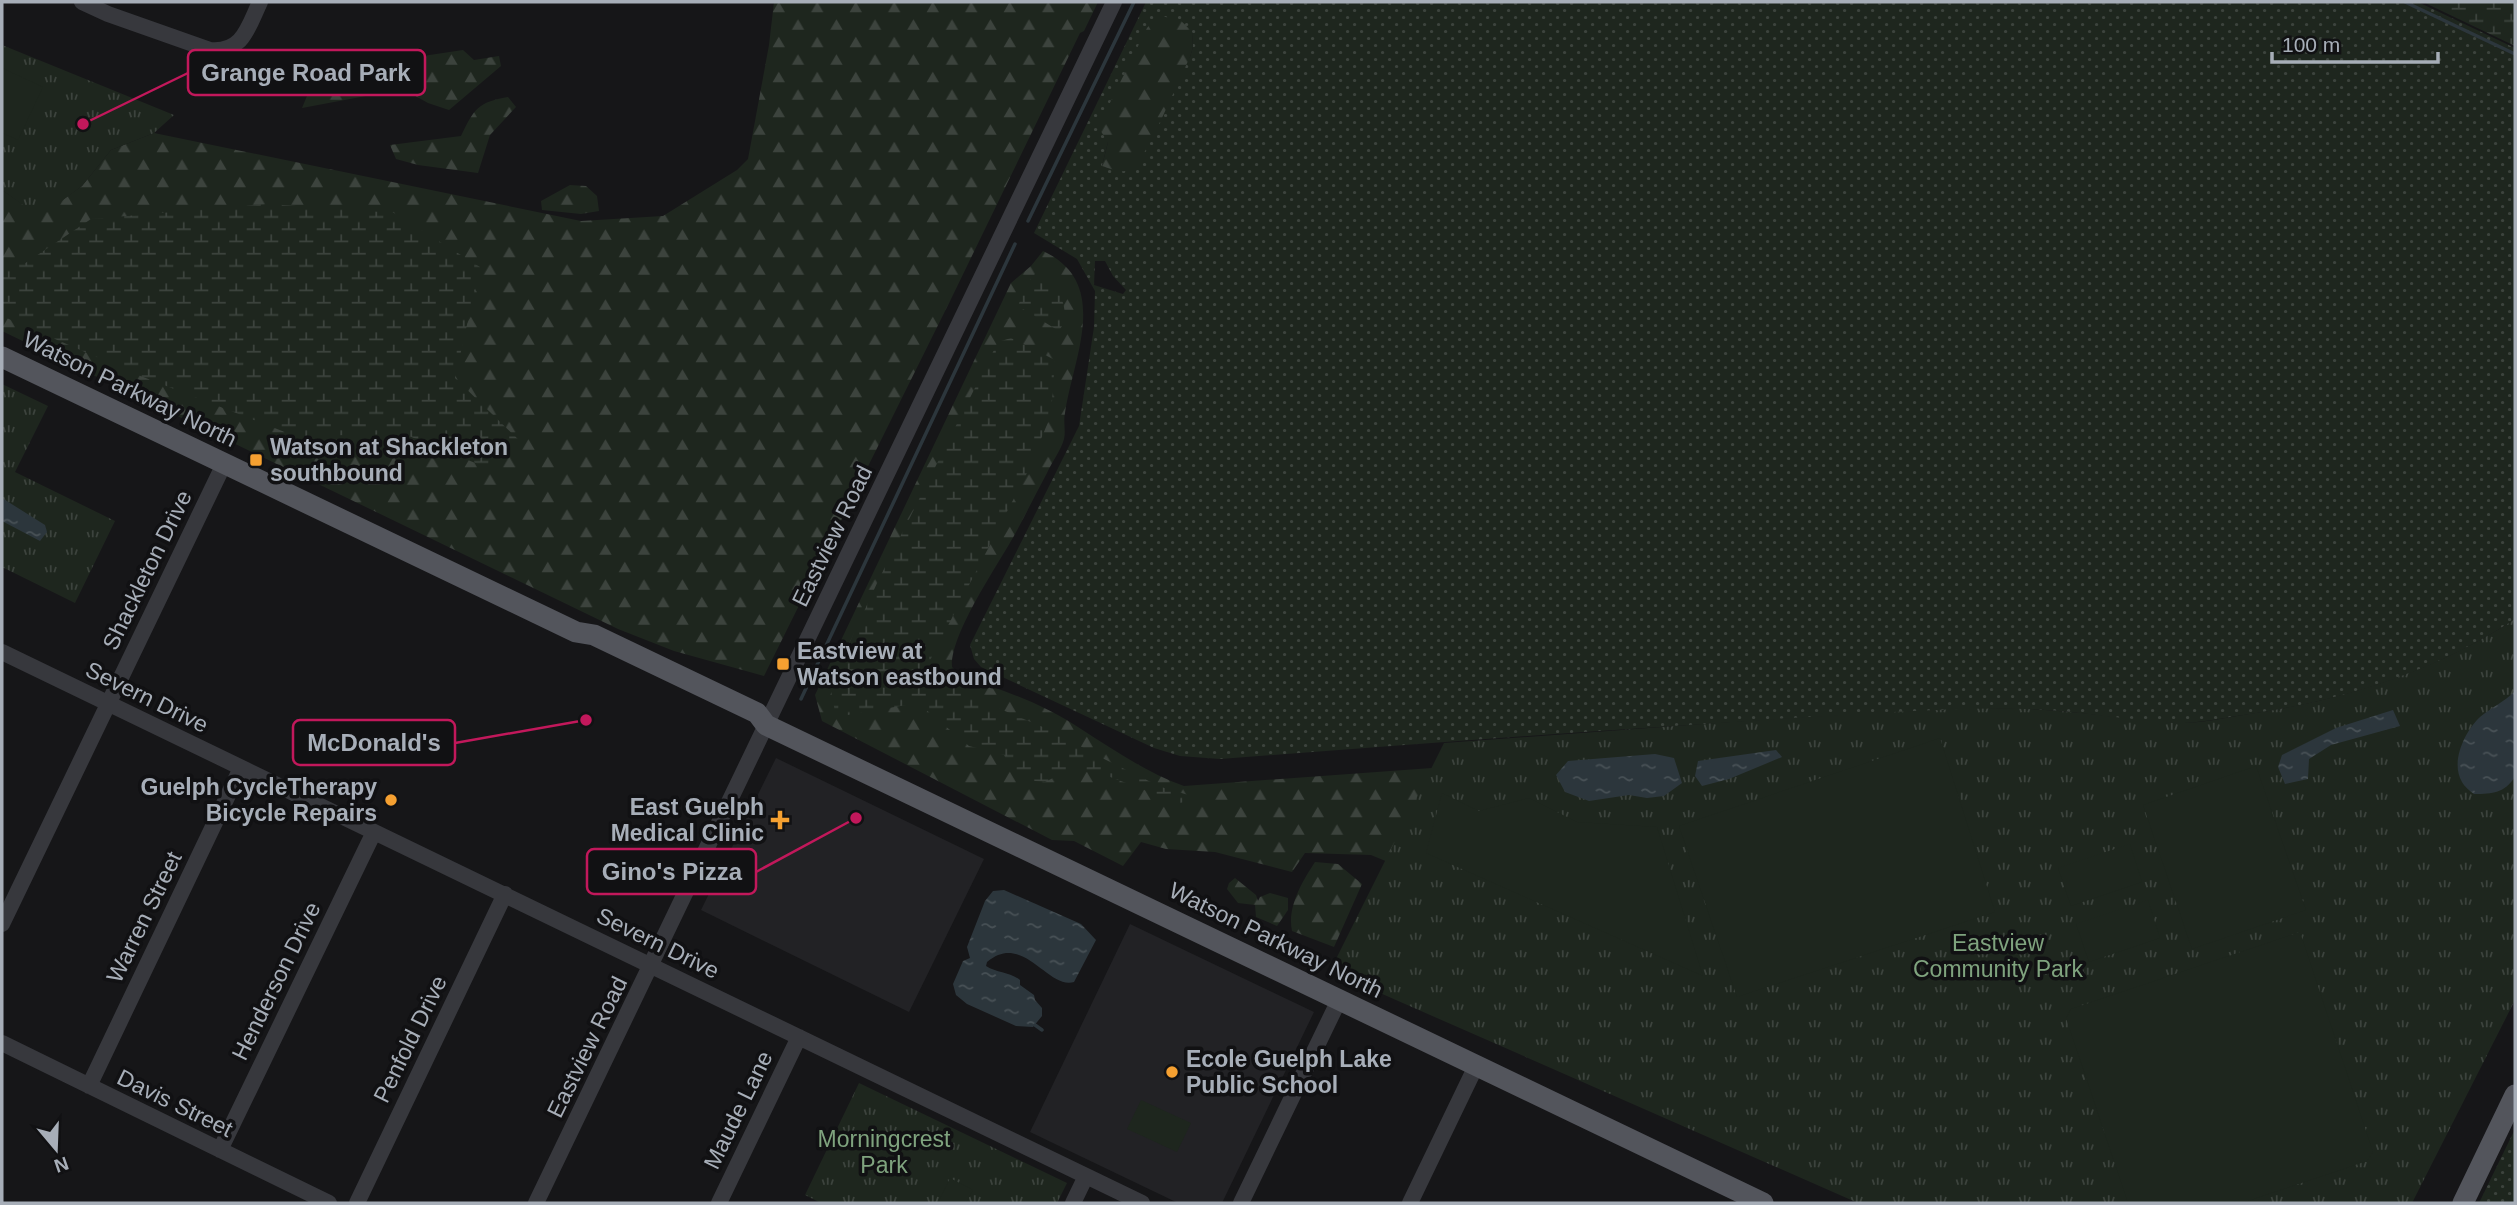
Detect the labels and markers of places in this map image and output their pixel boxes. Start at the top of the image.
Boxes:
callout: Grange Road Park [188,50,425,95]
place label: Watson at Shackleton southbound [270,434,508,486]
marker: Watson at Shackleton southbound [248,452,264,468]
place label: Eastview at Watson eastbound [797,638,1002,690]
marker: Eastview at Watson eastbound [775,656,791,672]
callout: McDonald's [293,720,455,765]
place label: Guelph CycleTherapy Bicycle Repairs [141,774,377,826]
marker: Guelph CycleTherapy Bicycle Repairs [383,792,399,808]
place label: East Guelph Medical Clinic [611,794,764,846]
marker: East Guelph Medical Clinic [770,810,790,830]
callout: Gino's Pizza [587,849,756,894]
place label: Ecole Guelph Lake Public School [1186,1046,1392,1098]
marker: Ecole Guelph Lake Public School [1164,1064,1180,1080]

